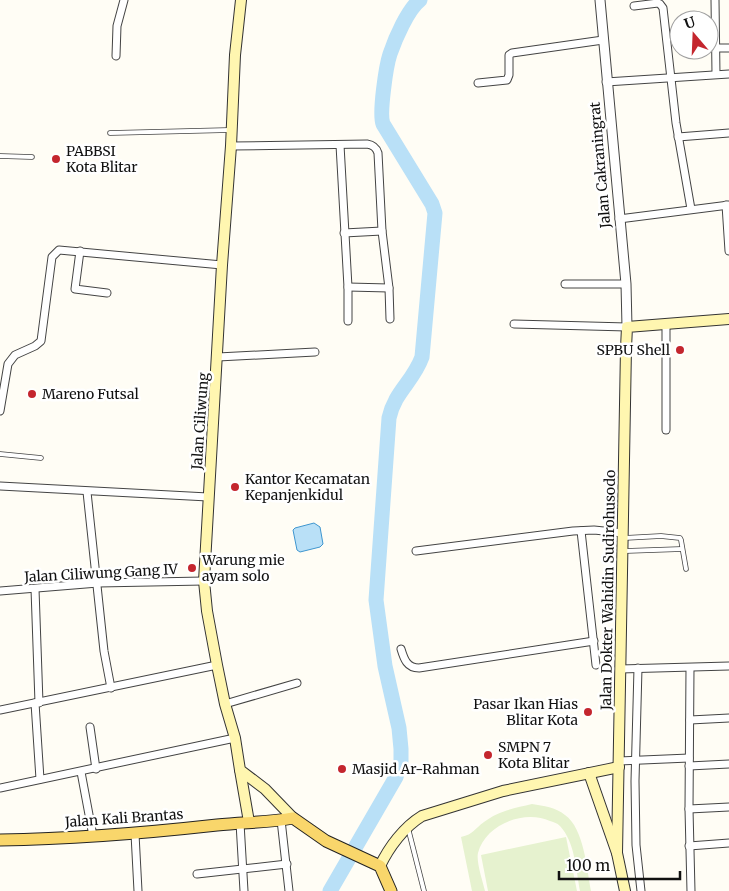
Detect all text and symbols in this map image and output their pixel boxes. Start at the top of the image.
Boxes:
north arrow [669,10,719,60]
text: U [682,12,698,33]
street label: Jalan Cakraningrat [585,101,615,230]
place label: PABBSI Kota Blitar [66,142,138,176]
marker: PABBSI Kota Blitar [50,153,62,165]
place label: SPBU Shell [597,341,671,359]
marker: SPBU Shell [674,344,686,356]
street label: Jalan Ciliwung [188,371,212,471]
place label: Mareno Futsal [42,385,140,403]
marker: Mareno Futsal [26,388,38,400]
place label: Kantor Kecamatan Kepanjenkidul [245,470,370,504]
street label: Jalan Dokter Wahidin Sudirohusodo [597,470,619,711]
marker: Kantor Kecamatan Kepanjenkidul [229,481,241,493]
place label: Warung mie ayam solo [201,551,285,585]
street label: Jalan Ciliwung Gang IV [23,560,179,586]
marker: Warung mie ayam solo [186,562,198,574]
place label: Pasar Ikan Hias Blitar Kota [473,695,578,729]
marker: Pasar Ikan Hias Blitar Kota [582,706,594,718]
place label: SMPN 7 Kota Blitar [498,738,570,772]
marker: SMPN 7 Kota Blitar [482,749,494,761]
place label: Masjid Ar-Rahman [352,760,480,778]
marker: Masjid Ar-Rahman [336,763,348,775]
street label: Jalan Kali Brantas [63,805,184,831]
scale bar [559,848,680,880]
text: 100 m [566,856,610,875]

